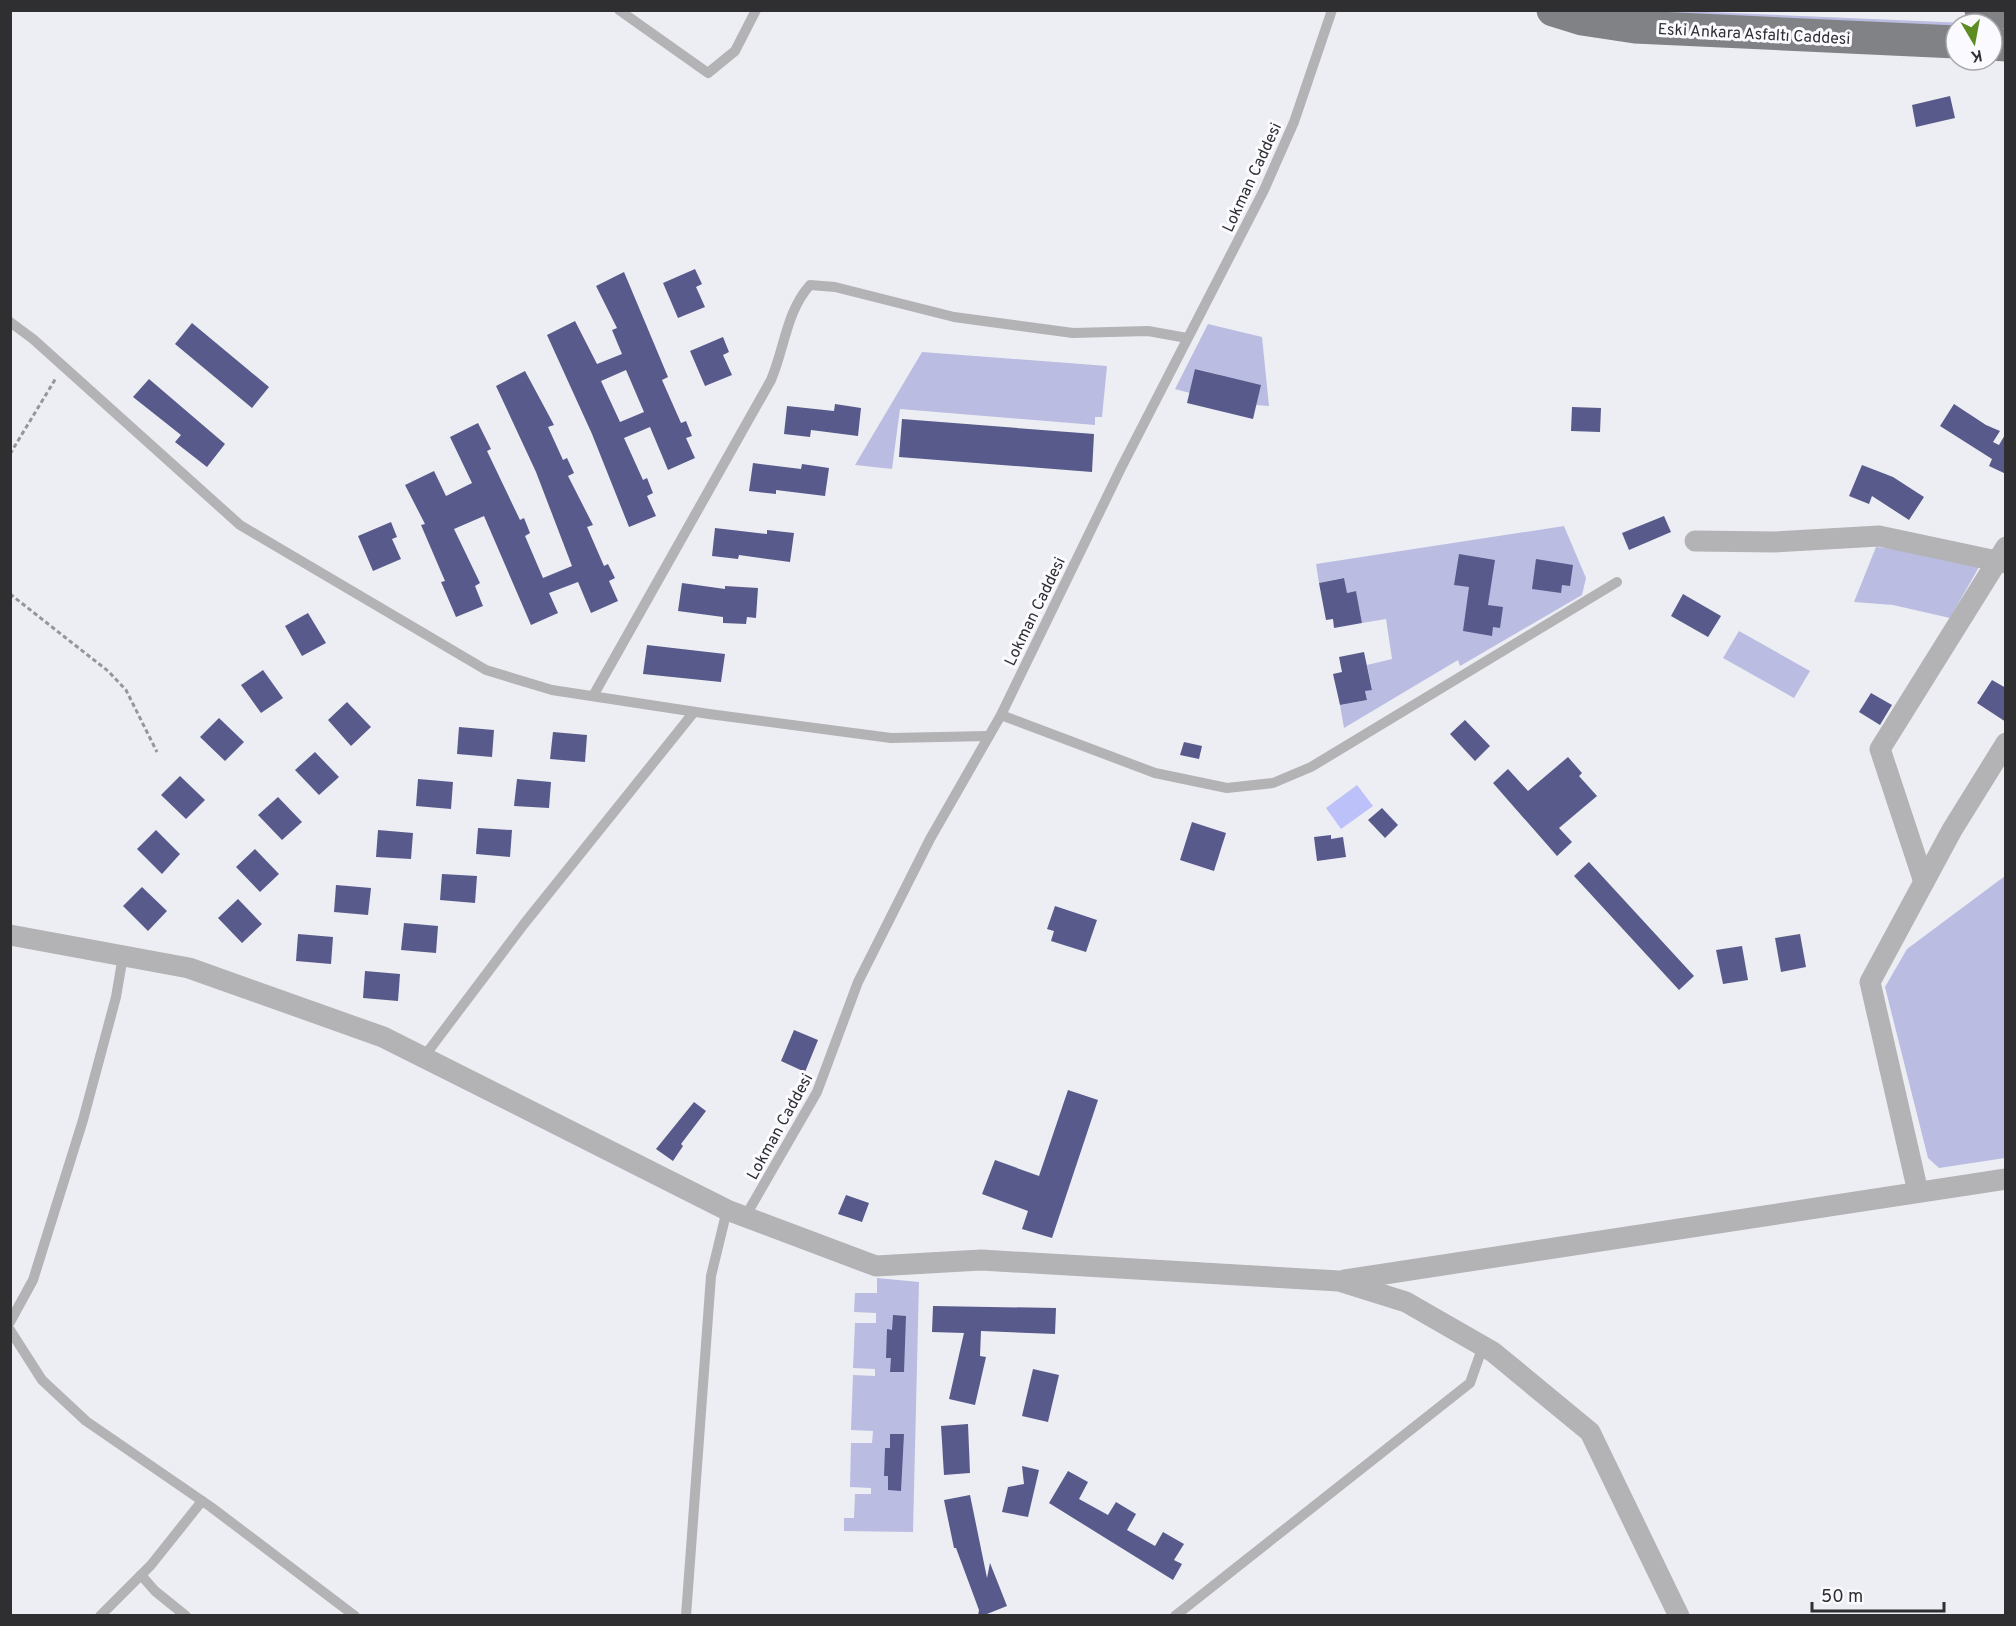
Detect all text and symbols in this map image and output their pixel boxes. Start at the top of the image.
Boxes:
north arrow [1944,12,2004,72]
street label: Eski Ankara Asfaltı Caddesi [1657,20,1851,50]
text: K [1969,44,1984,66]
street label: Lokman Caddesi [1219,120,1287,236]
street label: Lokman Caddesi [1001,554,1071,670]
street label: Lokman Caddesi [743,1070,818,1184]
scale bar [1812,1575,1944,1613]
text: 50 m [1821,1586,1863,1609]

